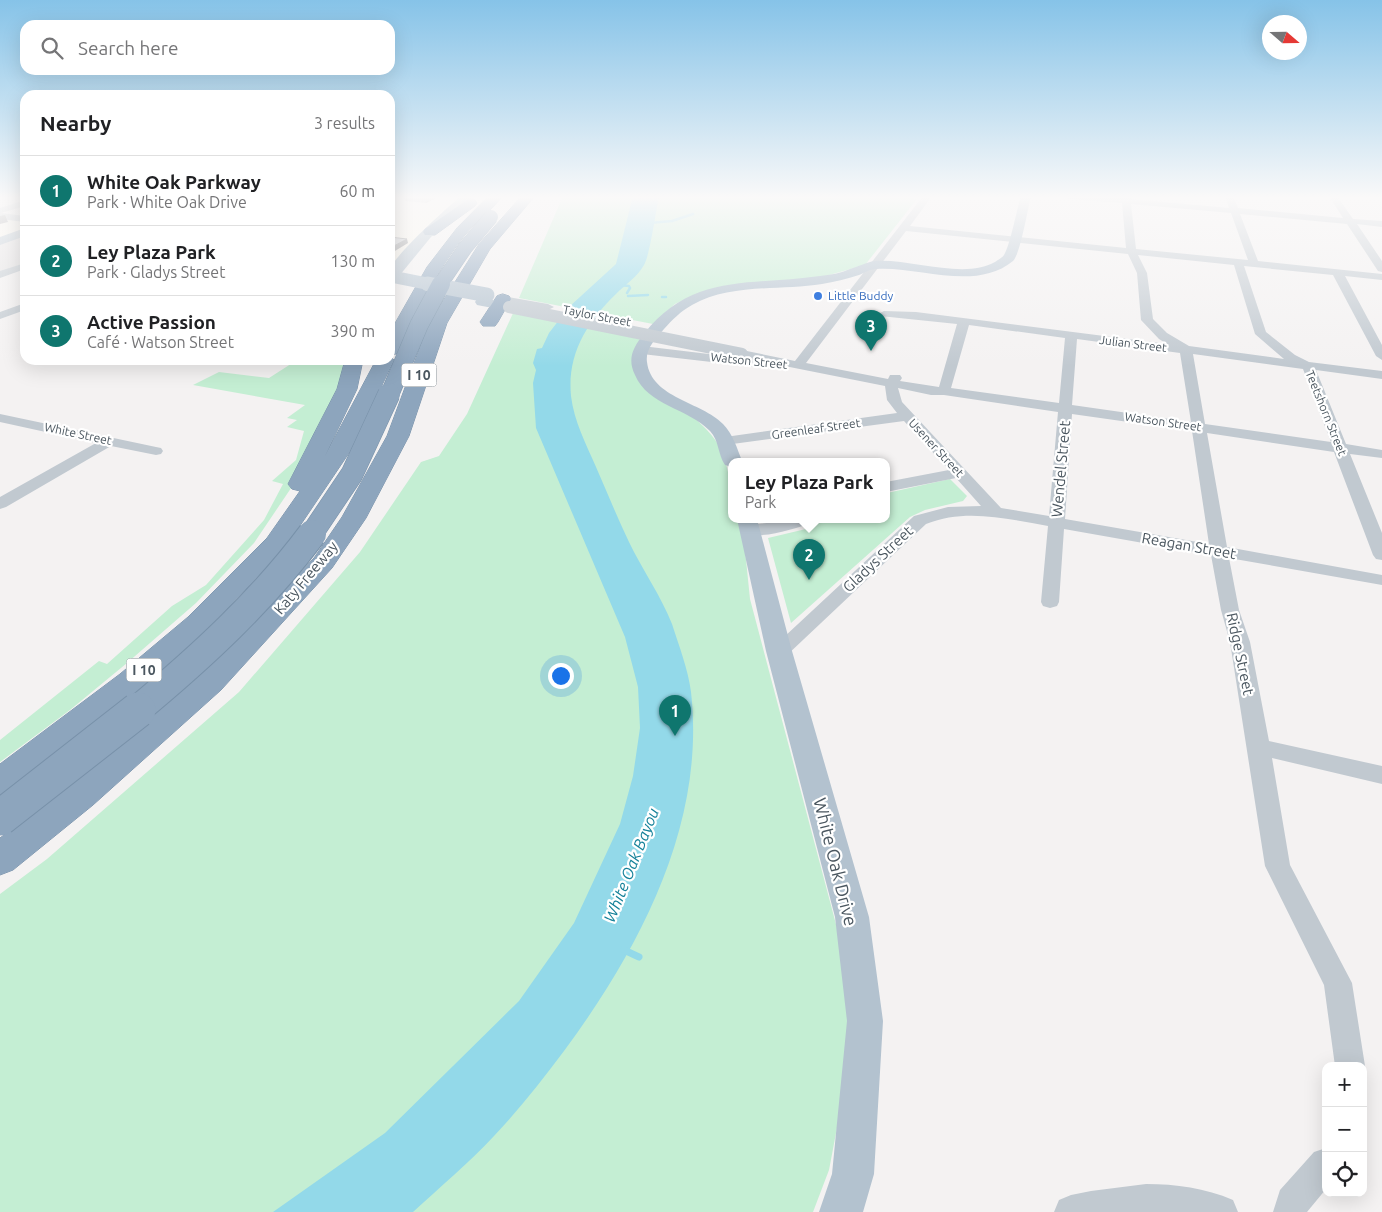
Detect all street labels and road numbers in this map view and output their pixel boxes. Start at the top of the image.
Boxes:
street label: Taylor Street [562,303,633,329]
street label: Julian Street [1098,333,1168,354]
street label: Watson Street [710,350,788,371]
road number: I 10 [402,364,436,386]
street label: Teetshorn Street [1303,368,1350,458]
street label: Watson Street [1124,410,1202,433]
street label: Greenleaf Street [771,416,861,441]
street label: Usener Street [906,416,967,479]
street label: White Street [43,420,113,447]
street label: Wendel Street [1048,420,1073,518]
street label: Gladys Street [839,522,916,595]
street label: Reagan Street [1141,529,1238,562]
street label: Katy Freeway [270,538,341,618]
street label: Ridge Street [1223,611,1258,697]
road number: I 10 [126,658,162,682]
street label: White Oak Drive [810,796,862,928]

